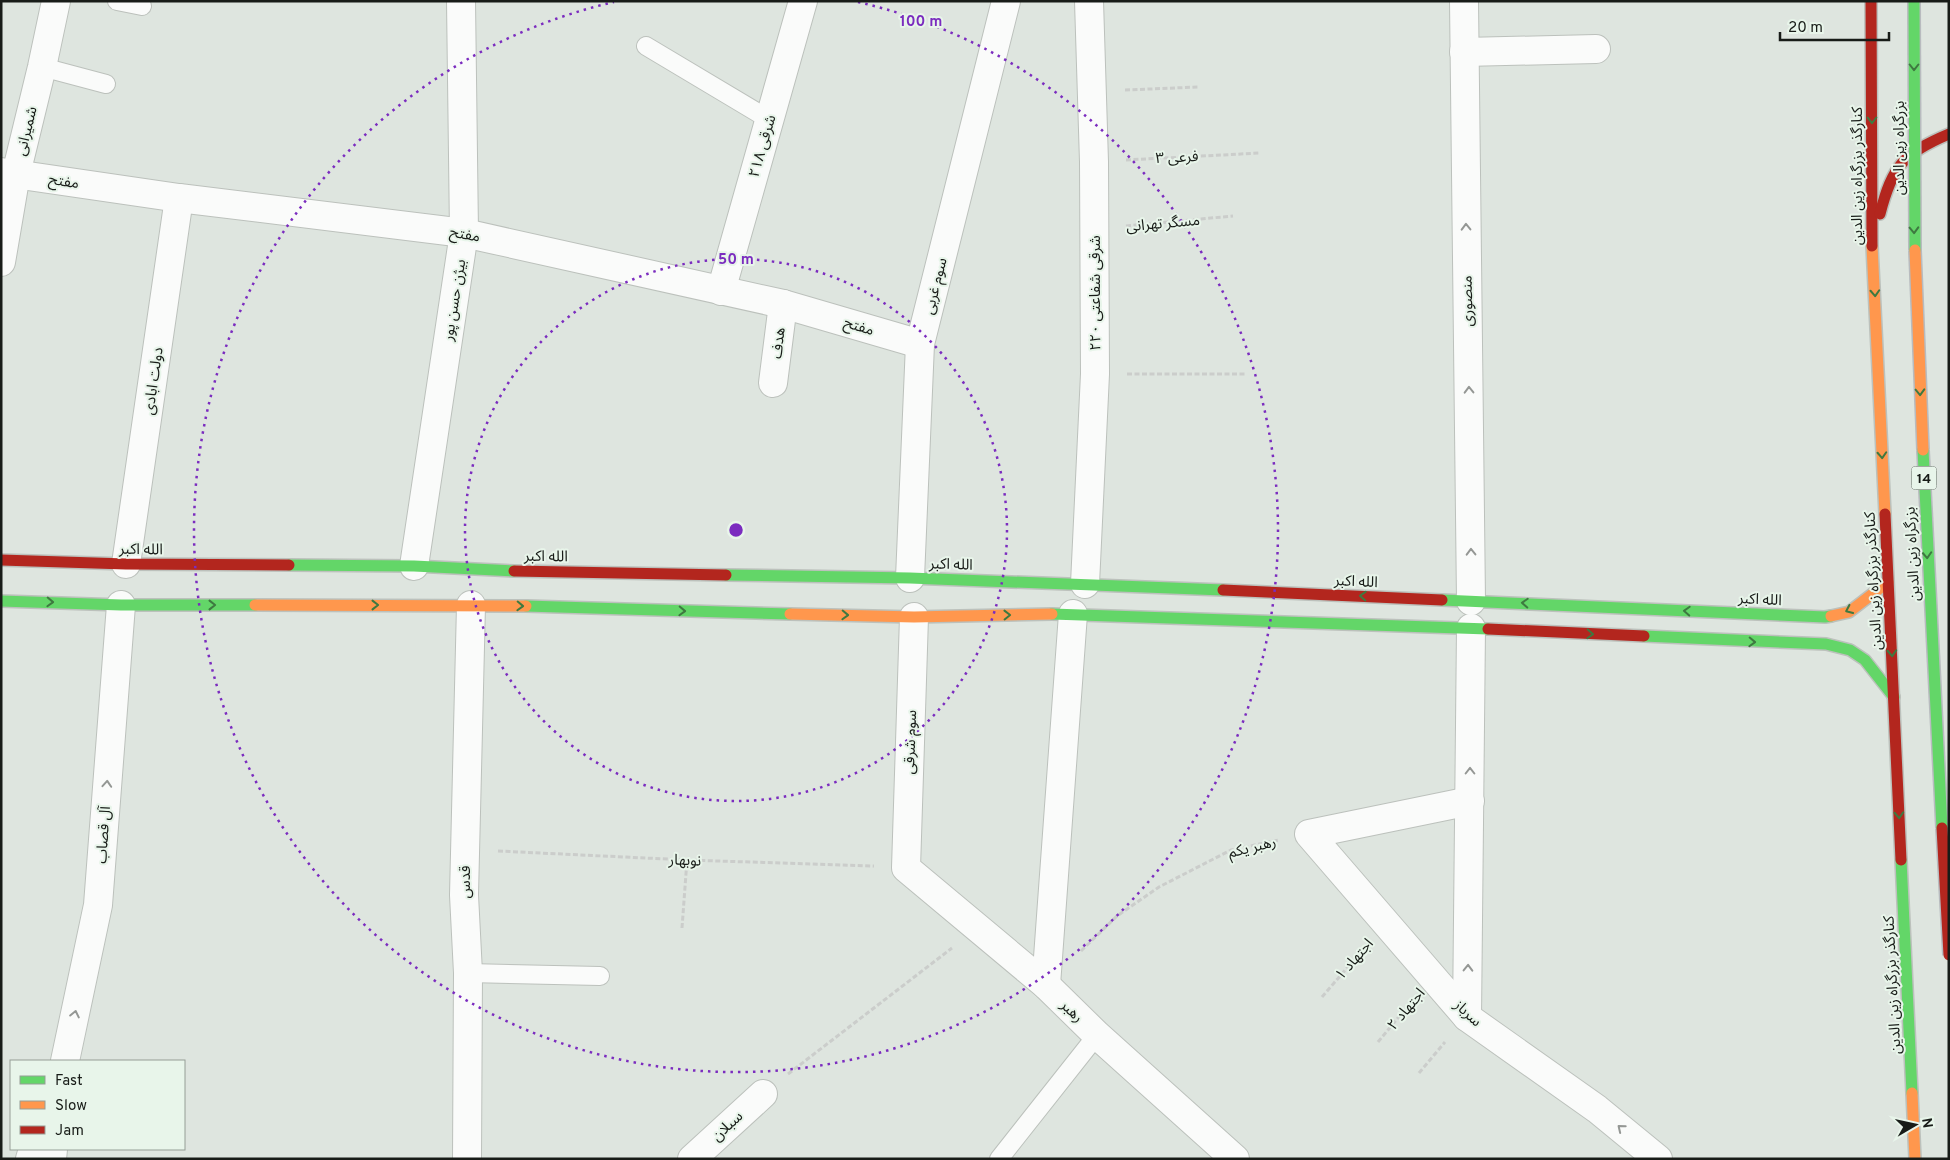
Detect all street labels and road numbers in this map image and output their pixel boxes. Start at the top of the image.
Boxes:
street label: بزرگراه زین الدین [1891,101,1910,195]
street label: شمیرانی [12,104,43,158]
street label: کنارگذر بزرگراه زین الدین [1849,106,1868,245]
street label: ۲۱۸ شرقی [745,113,781,180]
street label: فرعی ۳ [1155,148,1199,169]
street label: مفتح [47,171,80,195]
street label: مسگر تهرانی [1125,212,1201,237]
street label: مفتح [448,223,481,248]
street label: ۲۲۰ شرقی شفاعتی [1087,235,1106,351]
street label: سوم غربی [920,256,953,317]
street label: بیژن حسن پور [439,258,471,343]
street label: منصوری [1459,275,1478,327]
street label: مفتح [841,314,876,342]
street label: هدف [768,326,791,360]
street label: دولت ابادی [140,346,169,416]
road number: 14 [1912,466,1936,489]
street label: بزرگراه زین الدین [1902,506,1925,602]
street label: کنارگذر بزرگراه زین الدین [1861,510,1888,651]
street label: الله اکبر [118,541,163,560]
street label: الله اکبر [523,548,568,567]
street label: الله اکبر [928,555,973,576]
street label: الله اکبر [1333,572,1378,593]
street label: الله اکبر [1737,590,1782,611]
street label: سوم شرقی [901,709,922,775]
street label: آل قصاب [93,805,116,865]
street label: رهبر یکم [1226,833,1278,864]
street label: نوبهار [667,851,702,872]
street label: قدس [457,865,476,898]
street label: کنارگذر بزرگراه زین الدین [1880,914,1907,1055]
street label: اجتهاد ۱ [1332,935,1378,985]
street label: اجتهاد ۲ [1384,985,1430,1035]
street label: رهبر [1055,996,1086,1027]
street label: سرباز [1448,996,1485,1032]
street label: سبلان [708,1108,748,1146]

